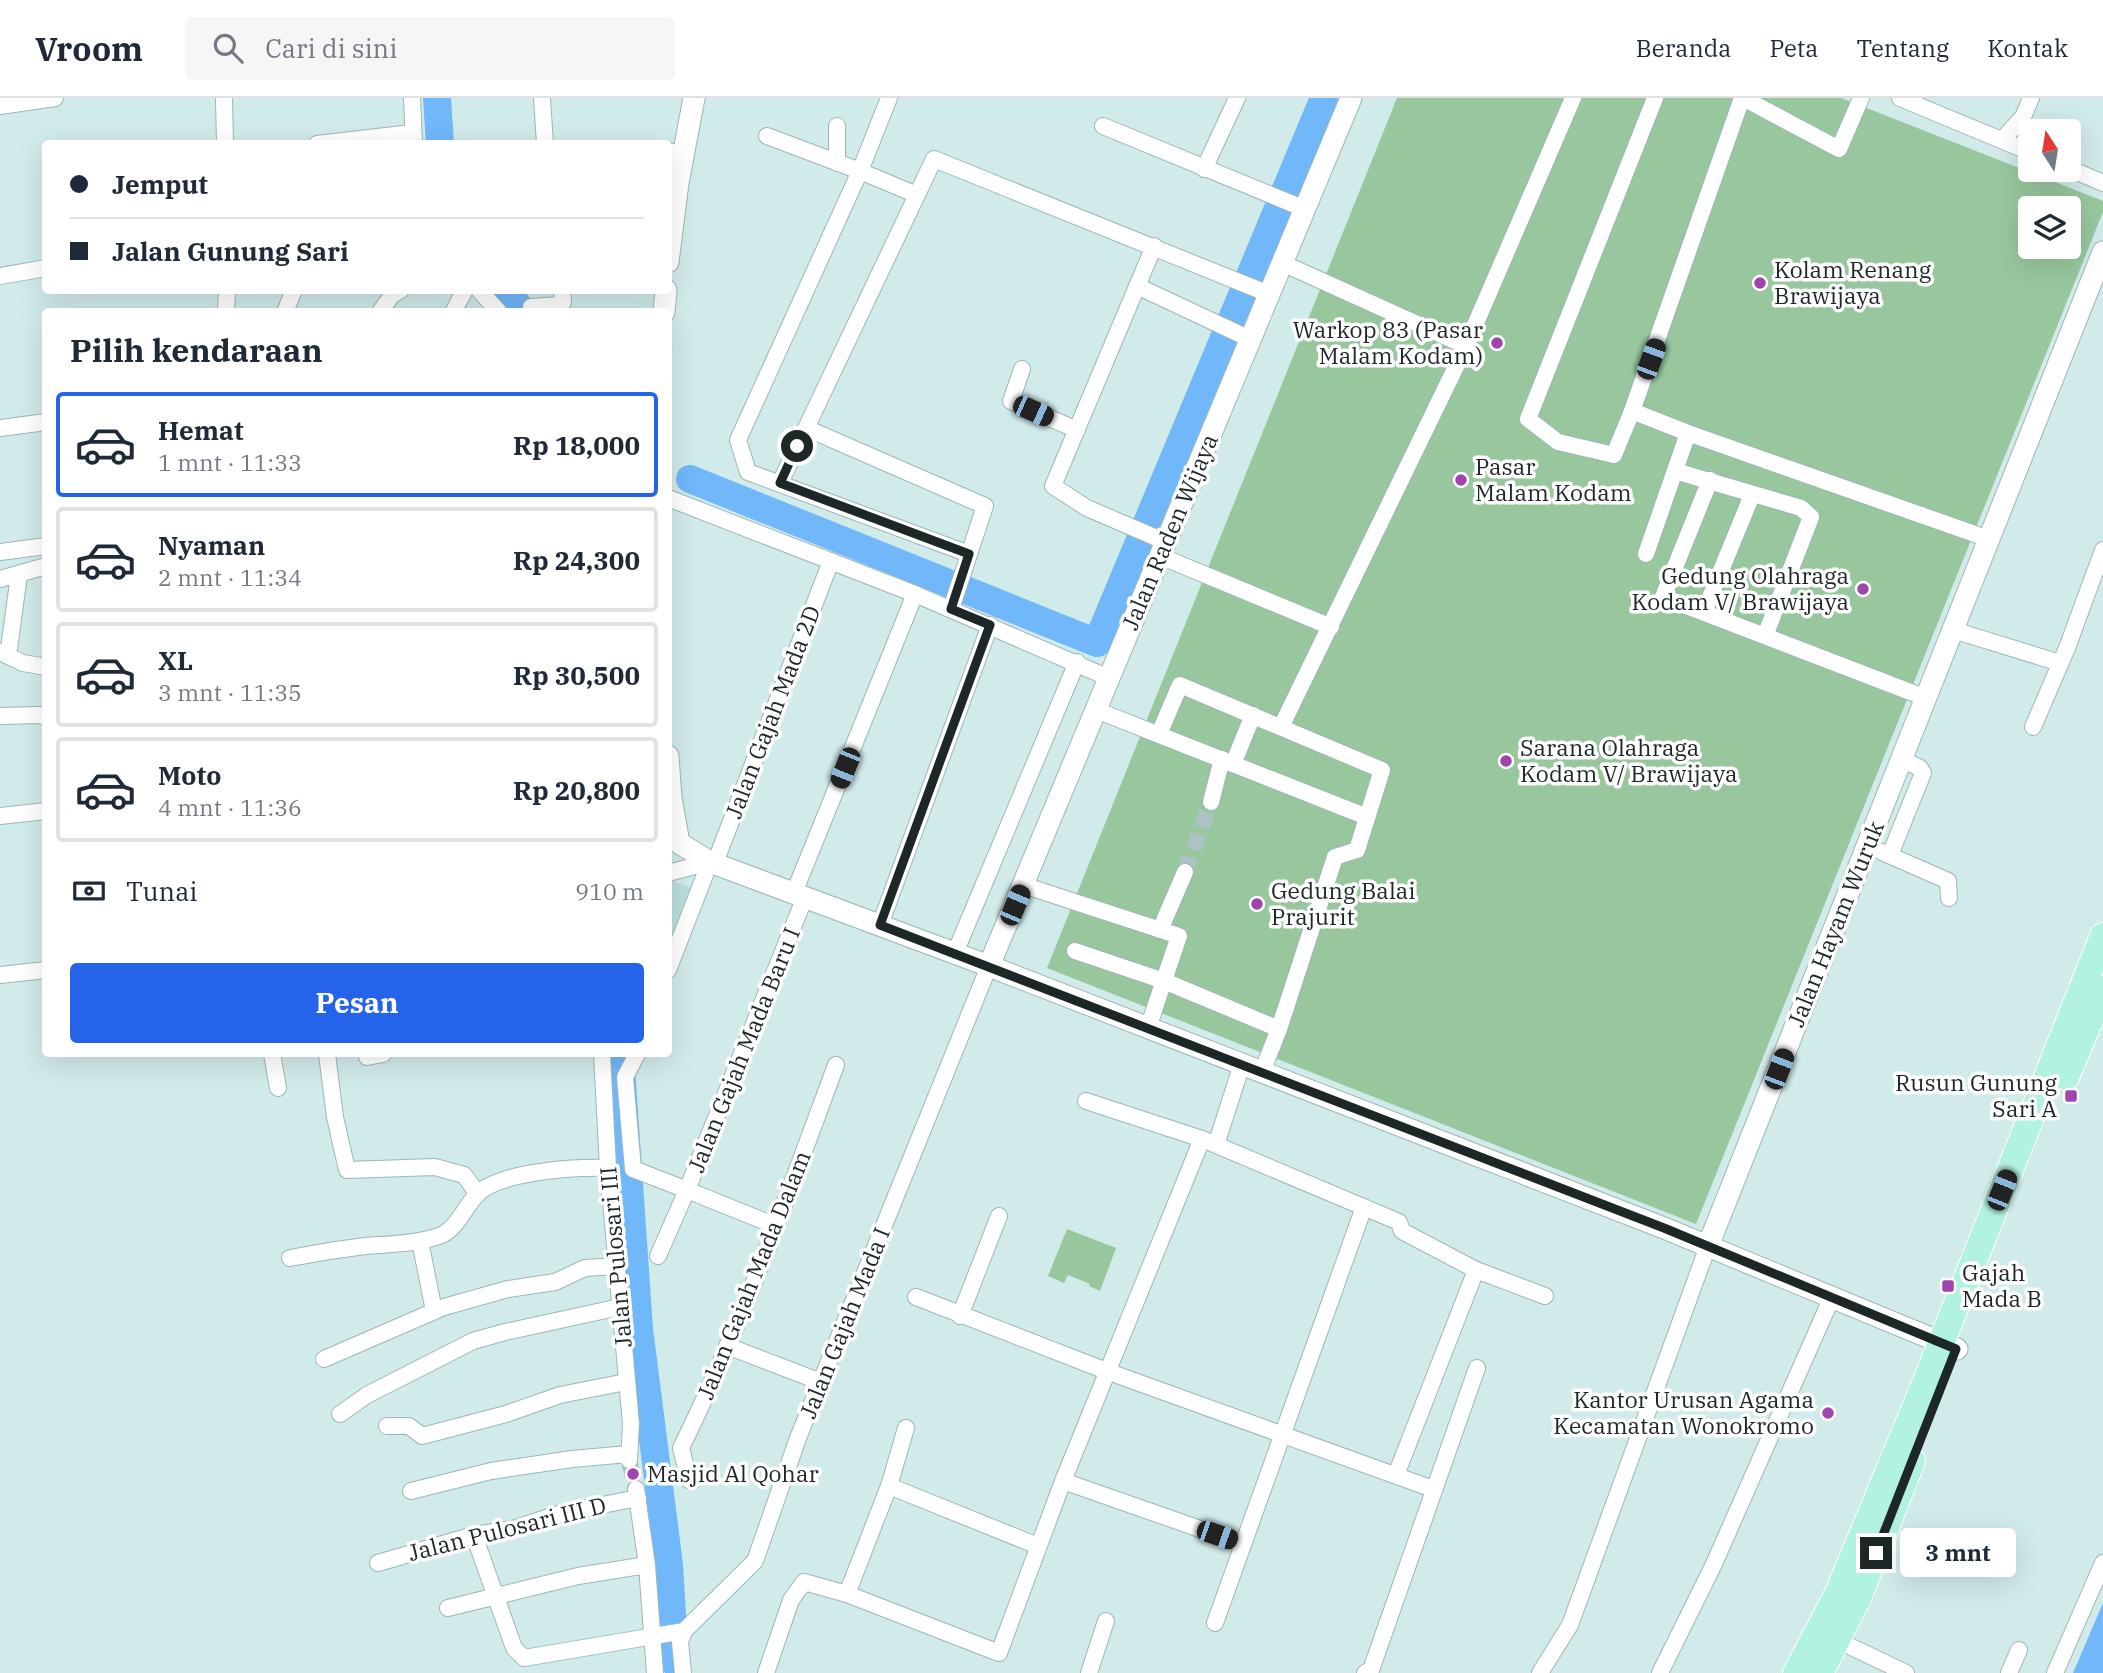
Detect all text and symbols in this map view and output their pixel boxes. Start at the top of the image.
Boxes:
search box [185,17,675,80]
text: Vroom [35,27,143,70]
icon: search [209,29,247,67]
text: Cari di sini [265,31,397,65]
text: Beranda [1636,32,1731,64]
text: Peta [1769,32,1818,64]
text: Tentang [1856,32,1949,64]
text: Kontak [1987,32,2068,64]
north arrow [2018,119,2081,182]
map controls [2018,119,2081,259]
text: Jemput [112,167,208,201]
button: layers [2018,196,2081,259]
text: Jalan Gunung Sari [112,234,349,268]
place label: Kolam Renang Brawijaya [1774,254,1932,310]
marker: Kolam Renang Brawijaya [1752,275,1768,291]
place label: Warkop 83 (Pasar Malam Kodam) [1293,314,1483,370]
text: Pilih kendaraan [70,329,323,371]
marker: Warkop 83 (Pasar Malam Kodam) [1489,335,1505,351]
car [1634,336,1669,382]
car [1010,393,1057,429]
icon: car [74,413,137,476]
text: Hemat [158,413,244,447]
text: Rp 18,000 [513,428,640,462]
street label: Jalan Raden Wijaya [1114,429,1224,634]
route start [781,430,813,462]
text: 1 mnt · 11:33 [158,447,302,477]
place label: Pasar Malam Kodam [1475,451,1632,507]
marker: Pasar Malam Kodam [1453,472,1469,488]
icon: car [74,528,137,591]
text: Nyaman [158,528,265,562]
text: Rp 24,300 [513,543,640,577]
place label: Gedung Olahraga Kodam V/ Brawijaya [1632,560,1849,616]
text: 2 mnt · 11:34 [158,562,302,592]
marker: Gedung Olahraga Kodam V/ Brawijaya [1855,581,1871,597]
street label: Jalan Gajah Mada 2D [718,601,826,822]
icon: car [74,643,137,706]
text: XL [158,643,193,677]
text: Rp 30,500 [513,658,640,692]
text: 3 mnt · 11:35 [158,677,302,707]
place label: Sarana Olahraga Kodam V/ Brawijaya [1520,732,1738,788]
car [828,745,863,791]
marker: Sarana Olahraga Kodam V/ Brawijaya [1498,753,1514,769]
icon: car [74,758,137,821]
text: Moto [158,758,221,792]
text: Rp 20,800 [513,773,640,807]
text: 4 mnt · 11:36 [158,792,302,822]
street label: Jalan Hayam Wuruk [1780,816,1890,1031]
icon: cash [70,872,108,910]
text: Tunai [126,874,198,908]
place label: Gedung Balai Prajurit [1271,875,1416,931]
text: 910 m [575,876,644,906]
car [998,882,1033,928]
marker: Gedung Balai Prajurit [1249,896,1265,912]
street label: Jalan Gajah Mada Baru I [680,923,806,1177]
button: Pesan [70,963,644,1043]
car [1762,1046,1797,1092]
place label: Rusun Gunung Sari A [1895,1067,2057,1123]
marker: Rusun Gunung Sari A [2063,1088,2079,1104]
street label: Jalan Gajah Mada Dalam [689,1146,817,1403]
street label: Jalan Pulosari III [592,1165,638,1349]
car [1985,1167,2020,1213]
street label: Jalan Gajah Mada I [792,1223,896,1423]
place label: Gajah Mada B [1962,1257,2042,1313]
marker: Gajah Mada B [1940,1278,1956,1294]
place label: Kantor Urusan Agama Kecamatan Wonokromo [1553,1384,1814,1440]
marker: Kantor Urusan Agama Kecamatan Wonokromo [1820,1405,1836,1421]
place label: Masjid Al Qohar [647,1458,819,1488]
marker: Masjid Al Qohar [625,1466,641,1482]
street label: Jalan Pulosari III D [405,1489,609,1567]
car [1194,1518,1241,1552]
callout: 3 mnt [1900,1528,2016,1578]
route end [1860,1537,1892,1569]
text: 3 mnt [1925,1537,1991,1567]

